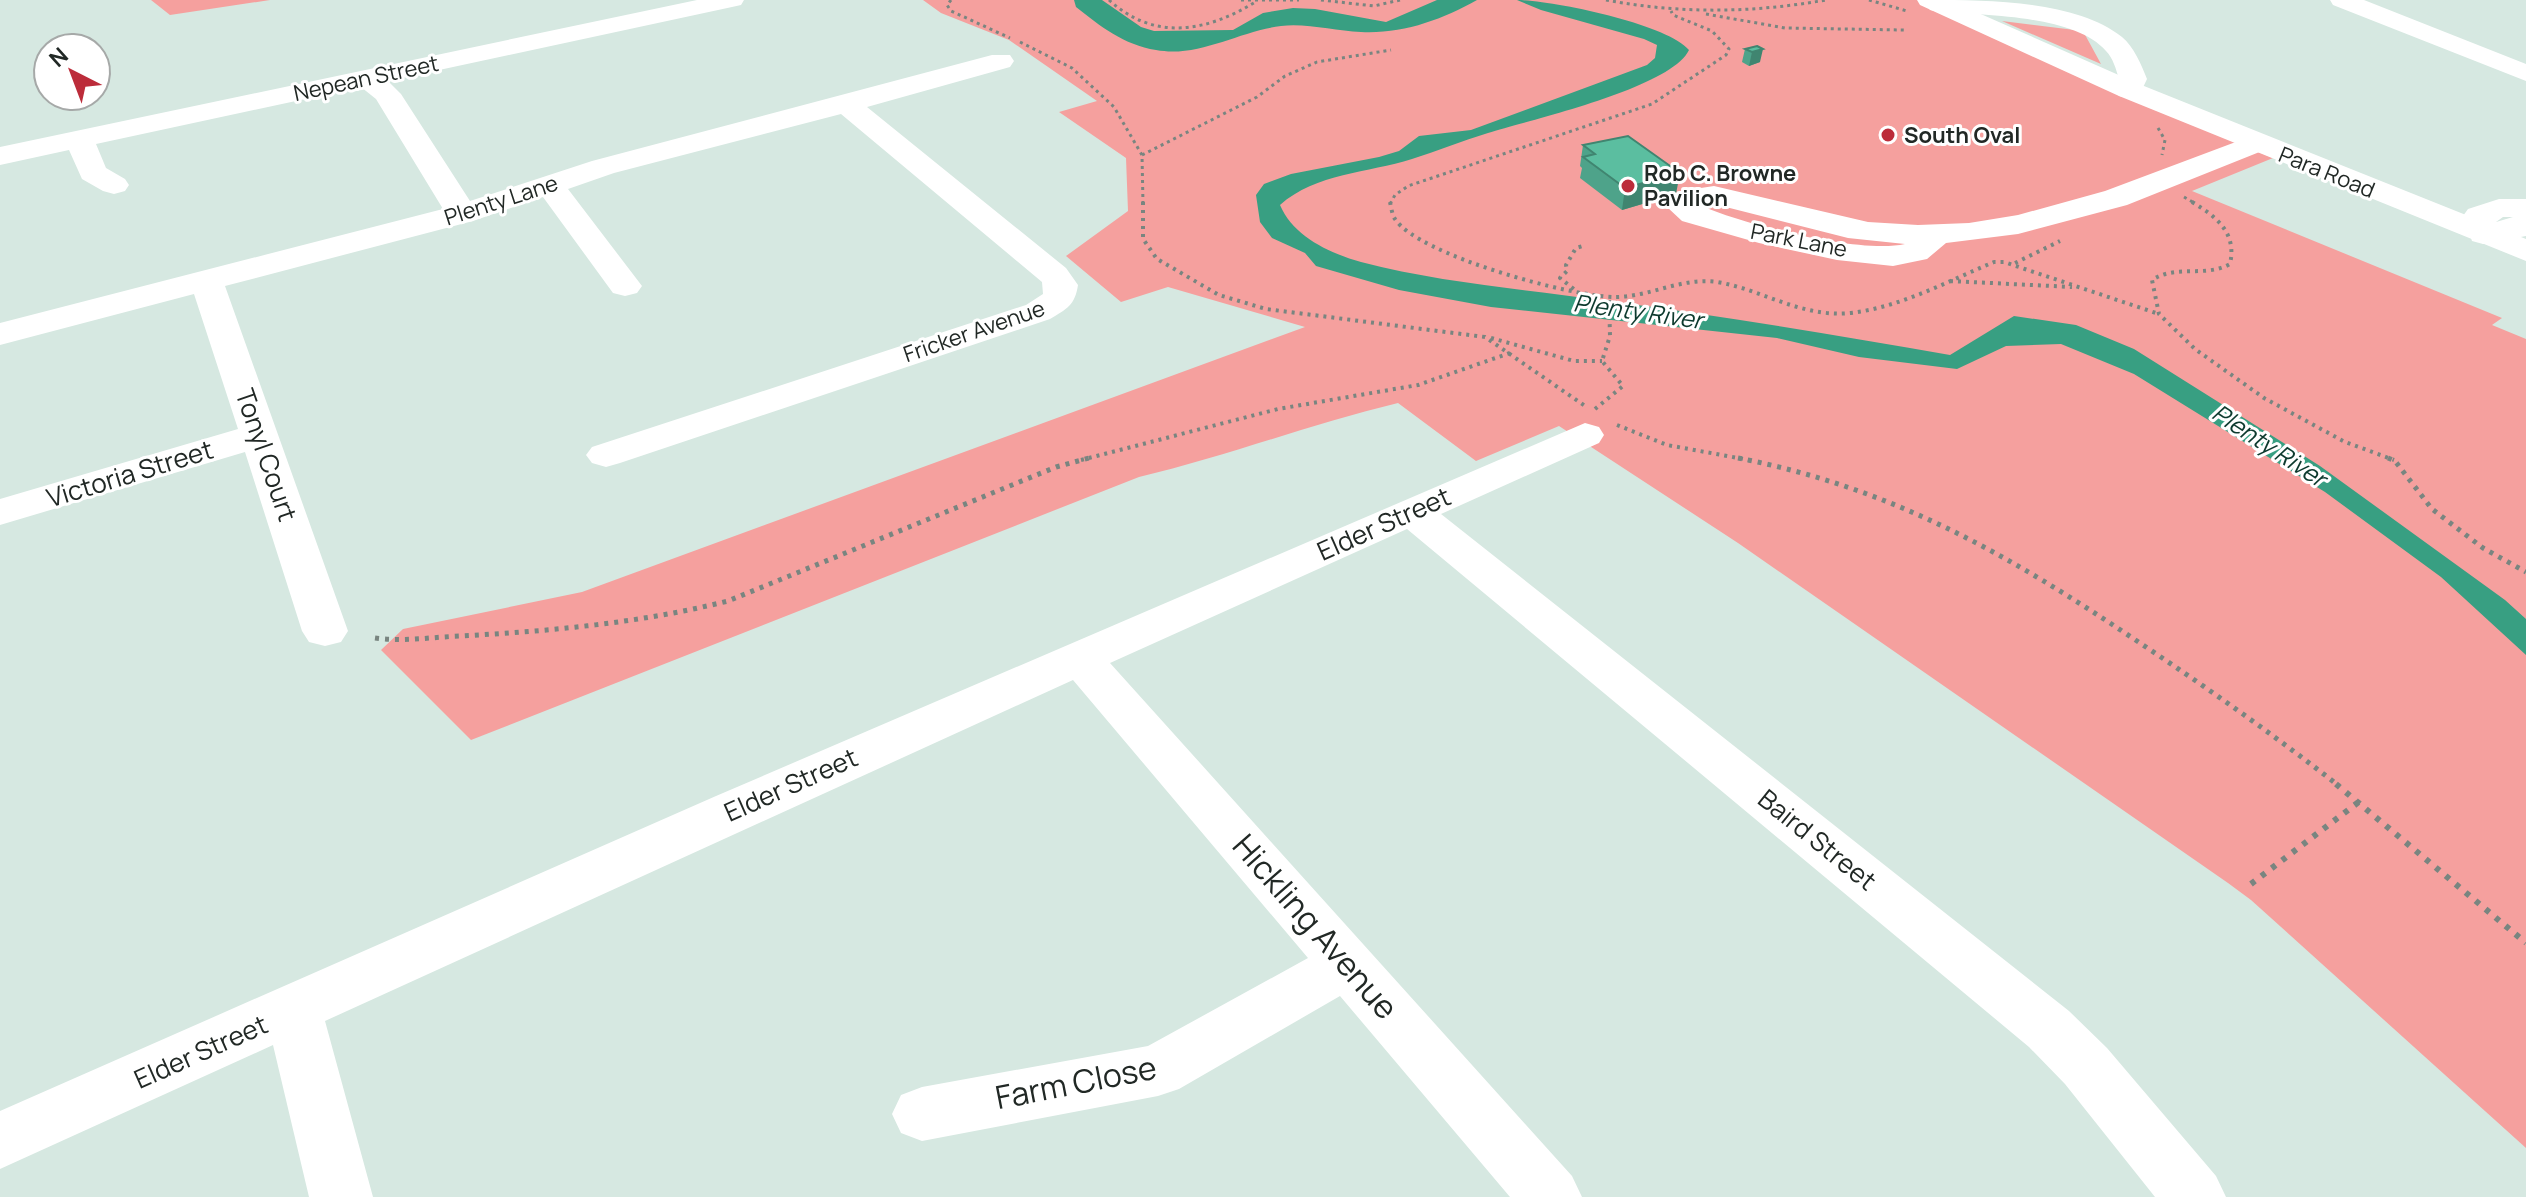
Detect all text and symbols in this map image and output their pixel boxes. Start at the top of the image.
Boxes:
north arrow [32,32,112,112]
text: N [43,41,75,74]
street label: Nepean Street [291,48,441,108]
place label: South Oval [1904,120,2020,150]
marker: South Oval [1879,126,1897,144]
street label: Para Road [2274,139,2380,205]
place label: Rob C. Browne Pavilion [1644,158,1796,213]
street label: Plenty Lane [440,167,562,232]
marker: Rob C. Browne Pavilion [1619,177,1637,195]
street label: Park Lane [1748,216,1850,264]
water label: Plenty River [1572,285,1708,336]
street label: Fricker Avenue [899,293,1049,369]
street label: Tonyl Court [227,384,306,526]
water label: Plenty River [2206,396,2336,496]
street label: Victoria Street [42,431,217,515]
street label: Elder Street [1311,478,1456,568]
street label: Elder Street [718,739,863,829]
street label: Baird Street [1751,780,1884,898]
street label: Hickling Avenue [1223,824,1408,1028]
street label: Elder Street [128,1006,273,1096]
street label: Farm Close [992,1045,1160,1119]

